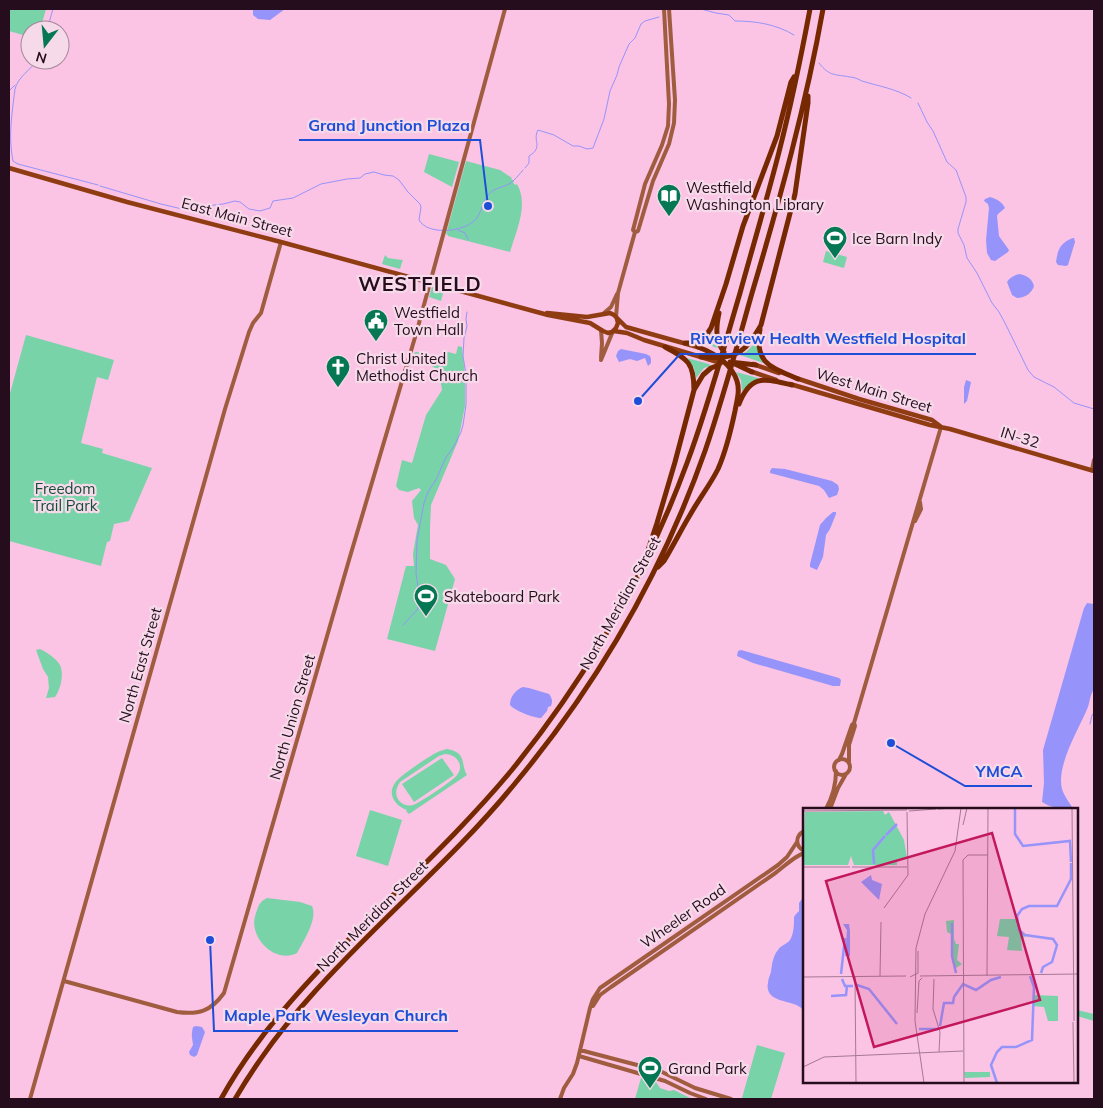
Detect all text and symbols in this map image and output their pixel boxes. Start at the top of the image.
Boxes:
north arrow [20,20,70,70]
text: N [34,47,49,68]
callout: Grand Junction Plaza [299,109,480,140]
text: Grand Junction Plaza [308,115,470,135]
place label: Westfield Washington Library [686,178,824,214]
library icon: Westfield Washington Library [656,183,682,217]
street label: East Main Street [180,193,294,241]
sports icon: Ice Barn Indy [822,225,848,259]
place label: Ice Barn Indy [852,229,942,248]
district label: WESTFIELD [358,271,482,296]
place label: Westfield Town Hall [394,303,464,339]
public building icon: Westfield Town Hall [363,308,389,342]
callout: Riverview Health Westfield Hospital [680,323,976,354]
text: Riverview Health Westfield Hospital [690,328,966,348]
place label: Christ United Methodist Church [356,349,478,385]
church icon: Christ United Methodist Church [325,354,351,388]
street label: West Main Street [814,363,934,417]
street label: IN-32 [998,422,1042,452]
park label: Freedom Trail Park [33,479,98,515]
street label: North Meridian Street [575,533,665,673]
sports icon: Skateboard Park [413,583,439,617]
place label: Skateboard Park [444,587,560,606]
street label: North East Street [114,605,166,725]
street label: North Union Street [265,652,319,782]
callout: YMCA [965,755,1032,786]
text: YMCA [974,761,1023,781]
inset map [803,808,1078,1083]
street label: North Meridian Street [312,856,432,976]
street label: Wheeler Road [637,880,729,952]
callout: Maple Park Wesleyan Church [214,1000,458,1031]
text: Maple Park Wesleyan Church [224,1005,448,1025]
sports icon: Grand Park [637,1055,663,1089]
place label: Grand Park [668,1059,747,1078]

